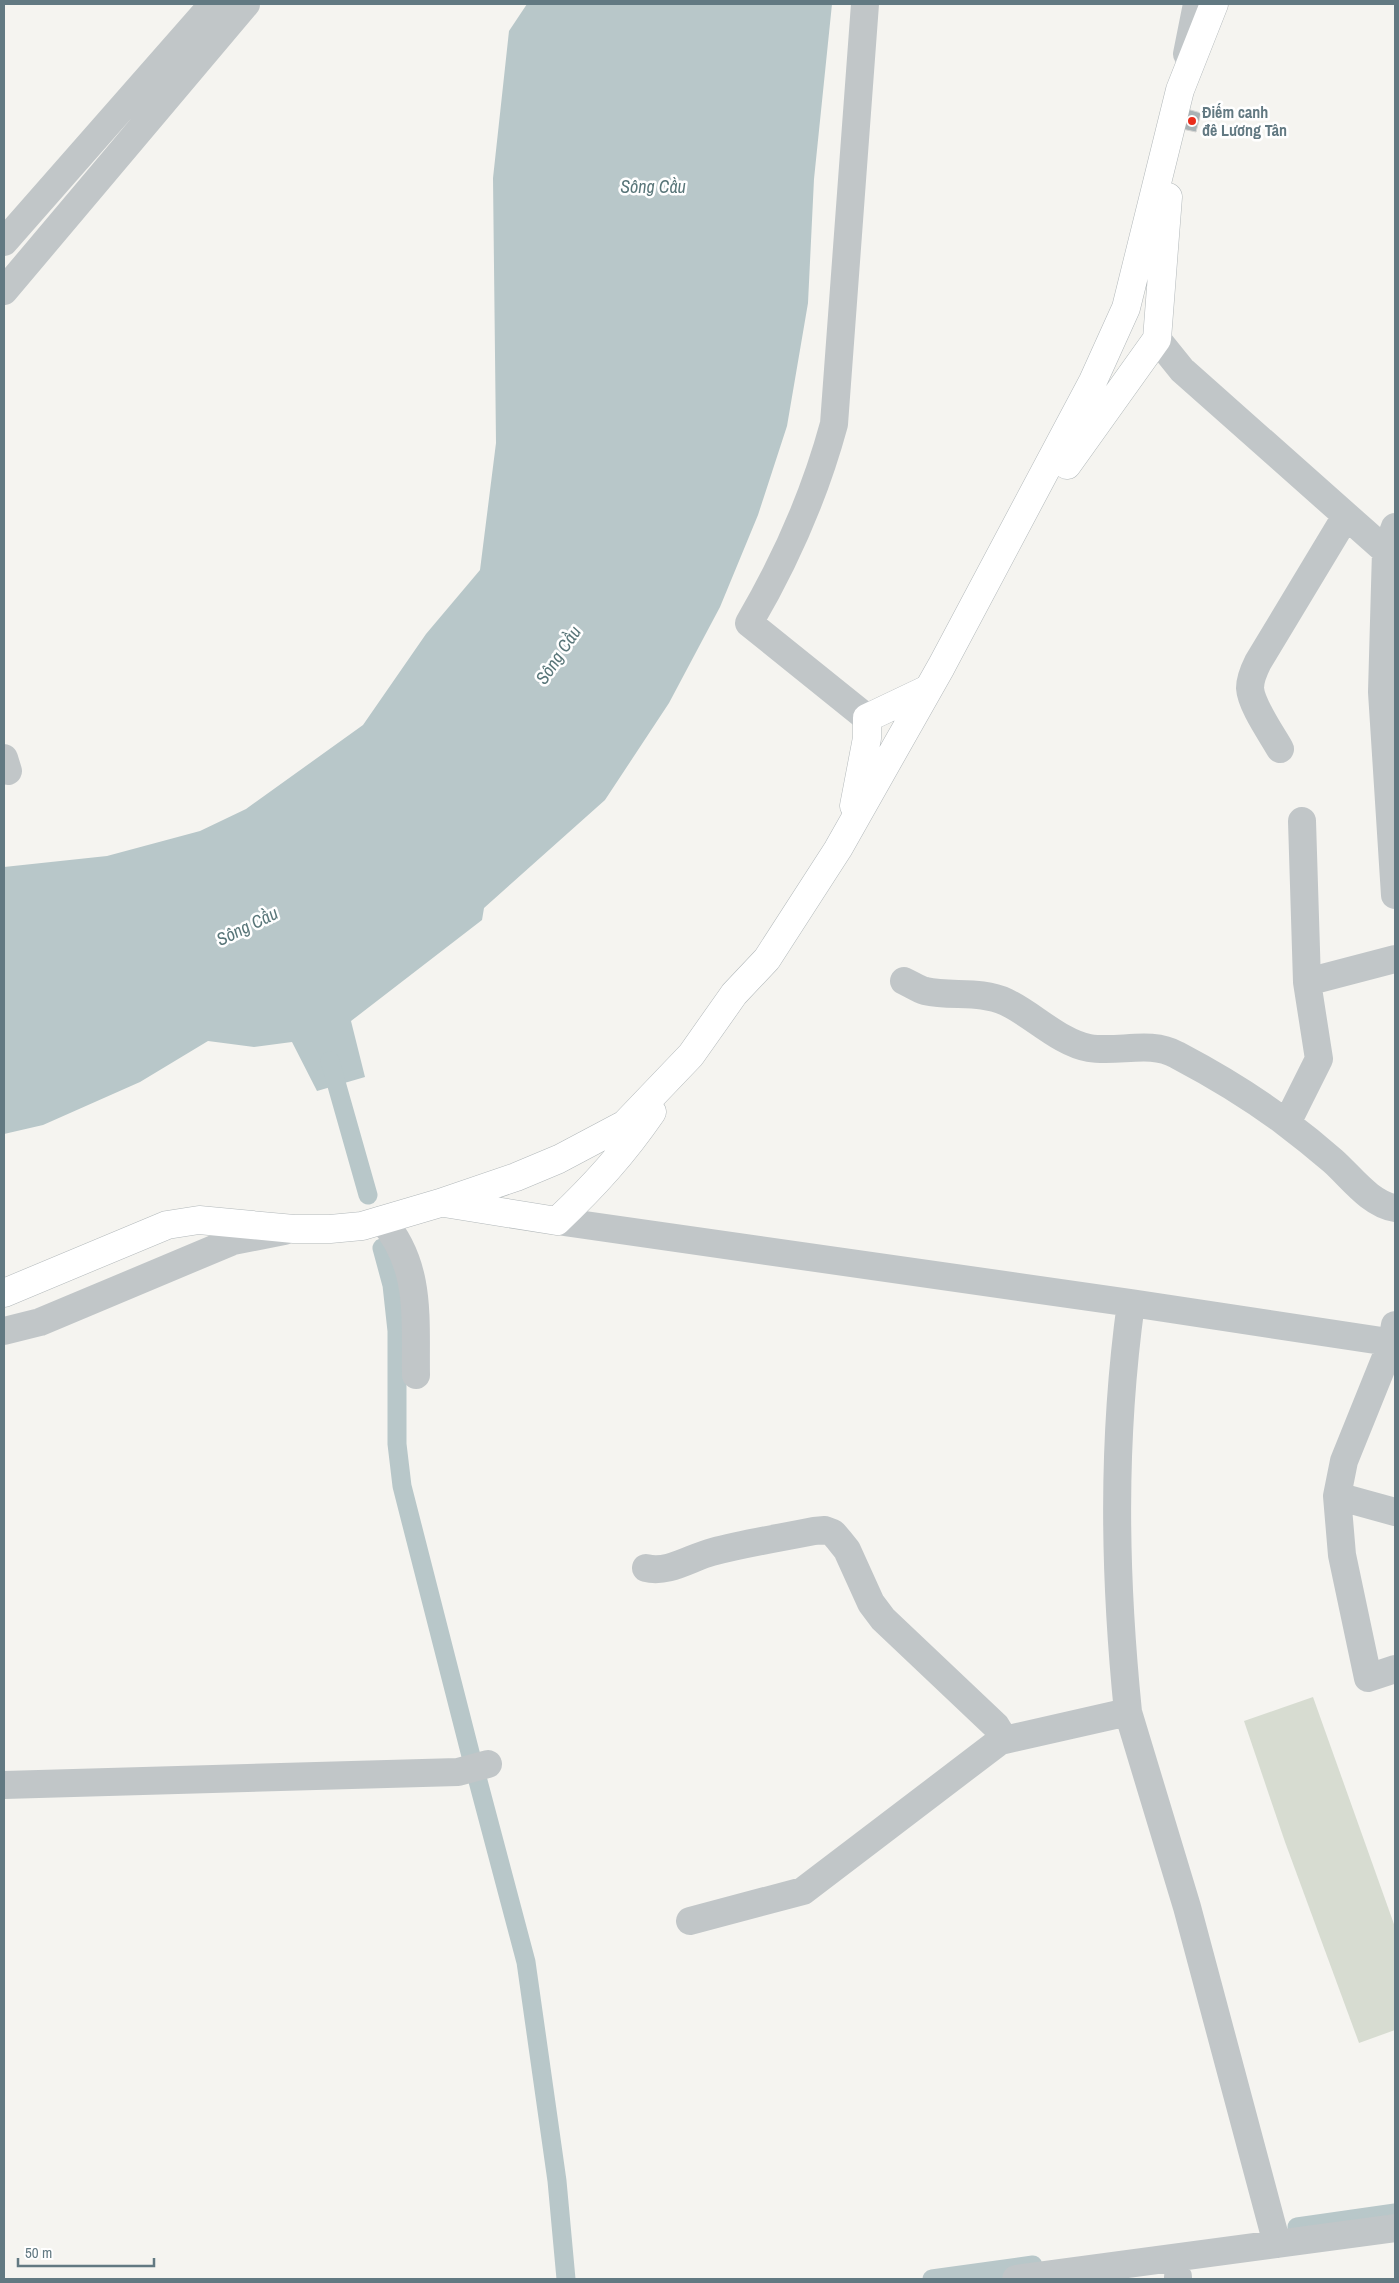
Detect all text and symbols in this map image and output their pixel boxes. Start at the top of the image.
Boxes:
place label: Điếm canh đê Lương Tân [1202,101,1287,141]
marker: Điếm canh đê Lương Tân [1186,115,1198,127]
water label: Sông Cầu [620,174,686,199]
water label: Sông Cầu [529,621,587,689]
water label: Sông Cầu [212,900,282,952]
scale bar [18,2236,154,2268]
text: 50 m [25,2242,52,2263]

